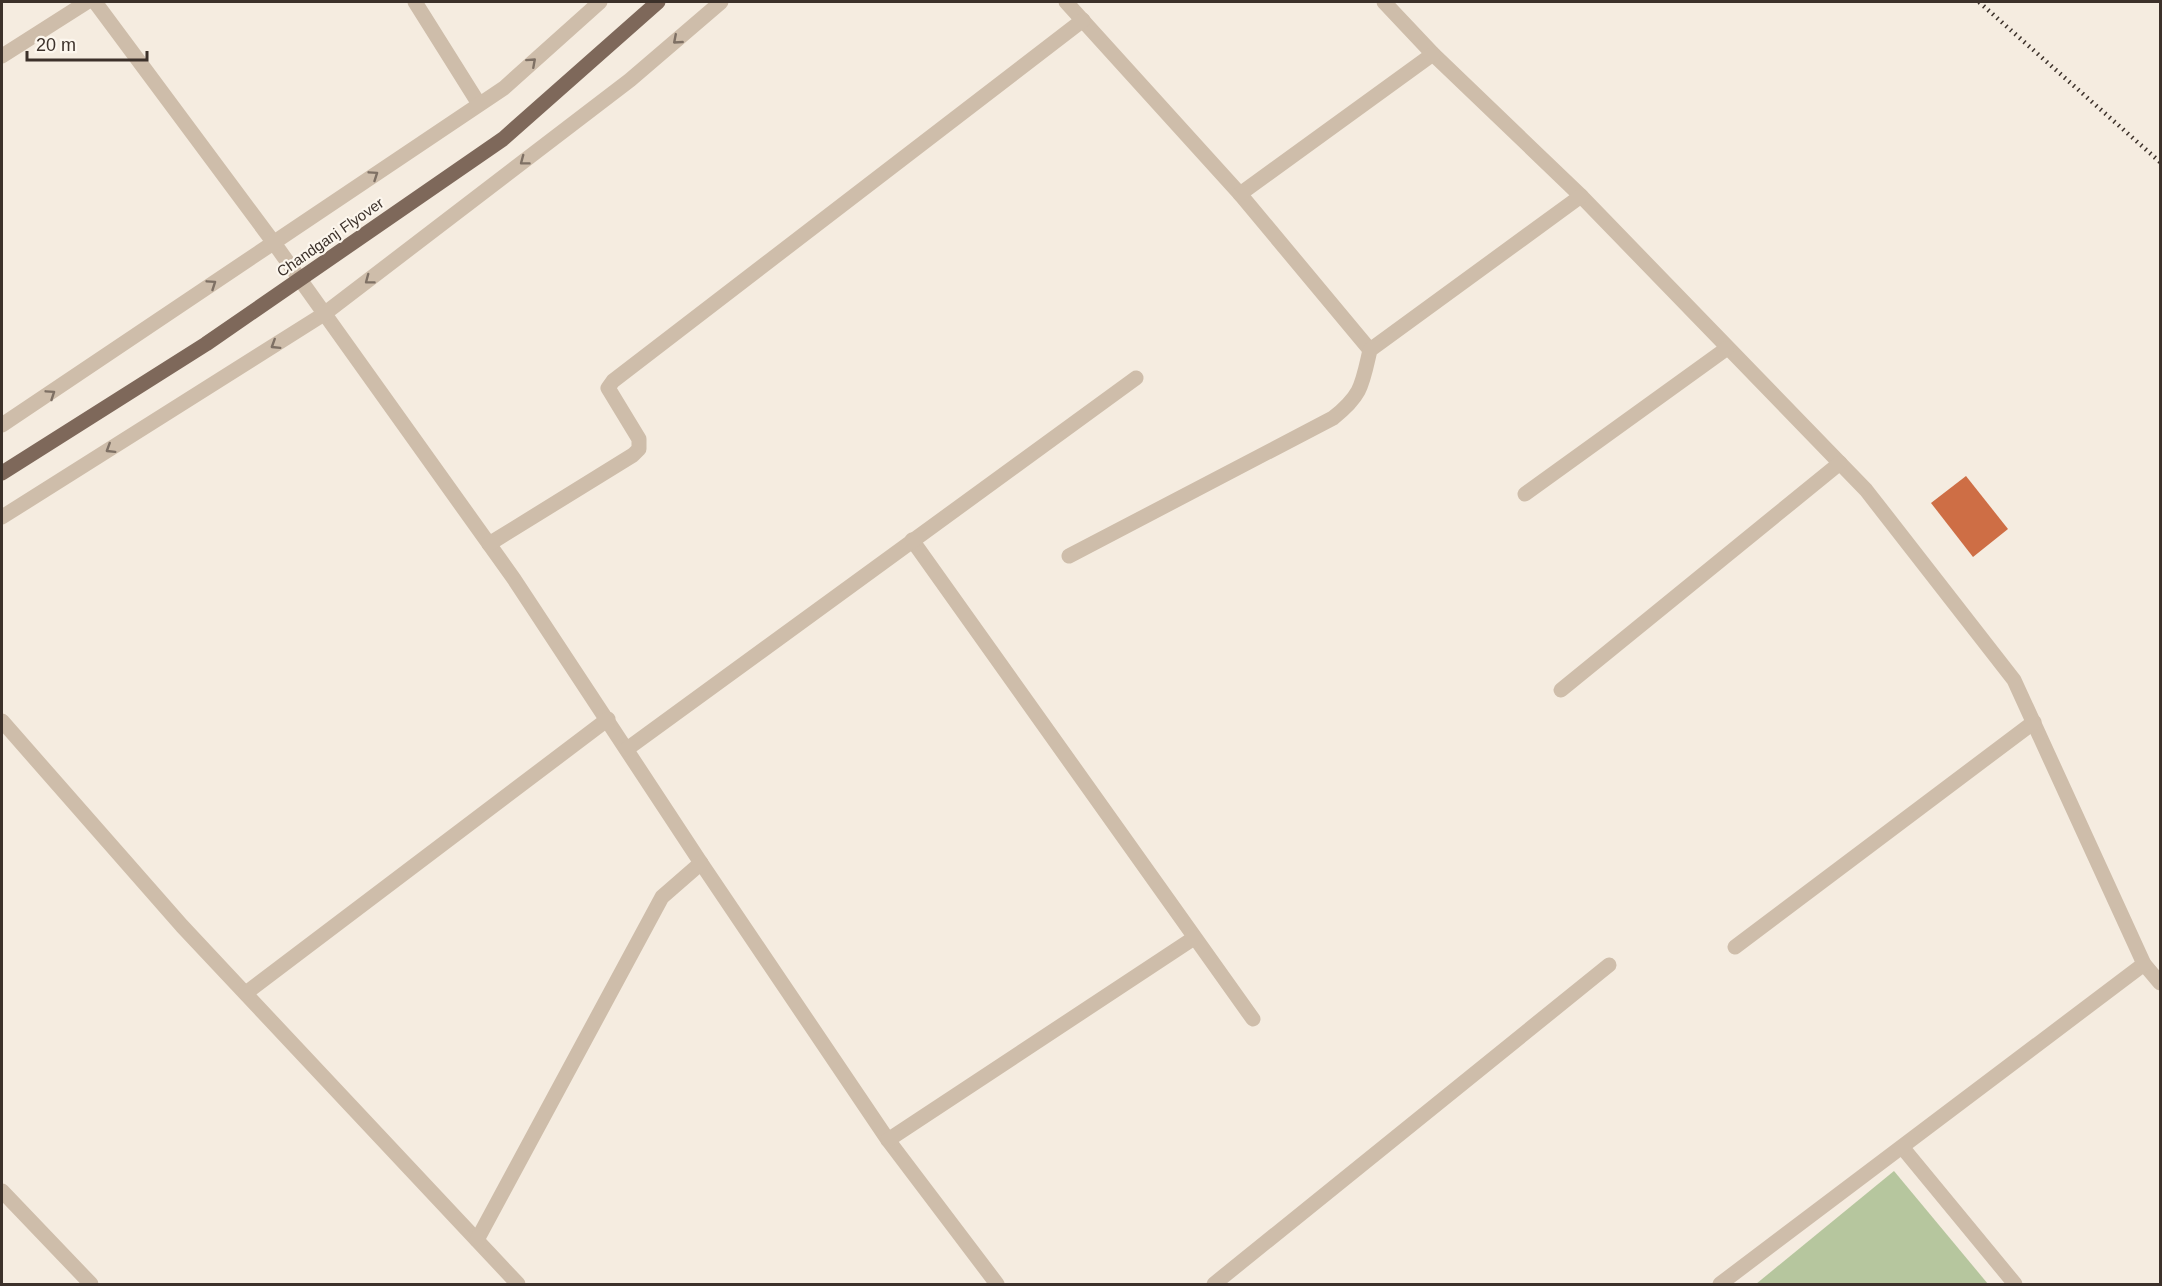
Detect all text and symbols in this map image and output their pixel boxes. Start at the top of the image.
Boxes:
scale bar [27,24,147,62]
one-way arrow [673,33,683,44]
text: 20 m [36,35,76,55]
one-way arrow [525,58,536,69]
one-way arrow [520,154,531,165]
one-way arrow [368,171,378,183]
street label: Chandganj Flyover [274,194,386,280]
one-way arrow [365,272,376,283]
one-way arrow [206,281,217,292]
one-way arrow [271,338,281,350]
one-way arrow [44,390,55,401]
one-way arrow [105,442,116,453]

